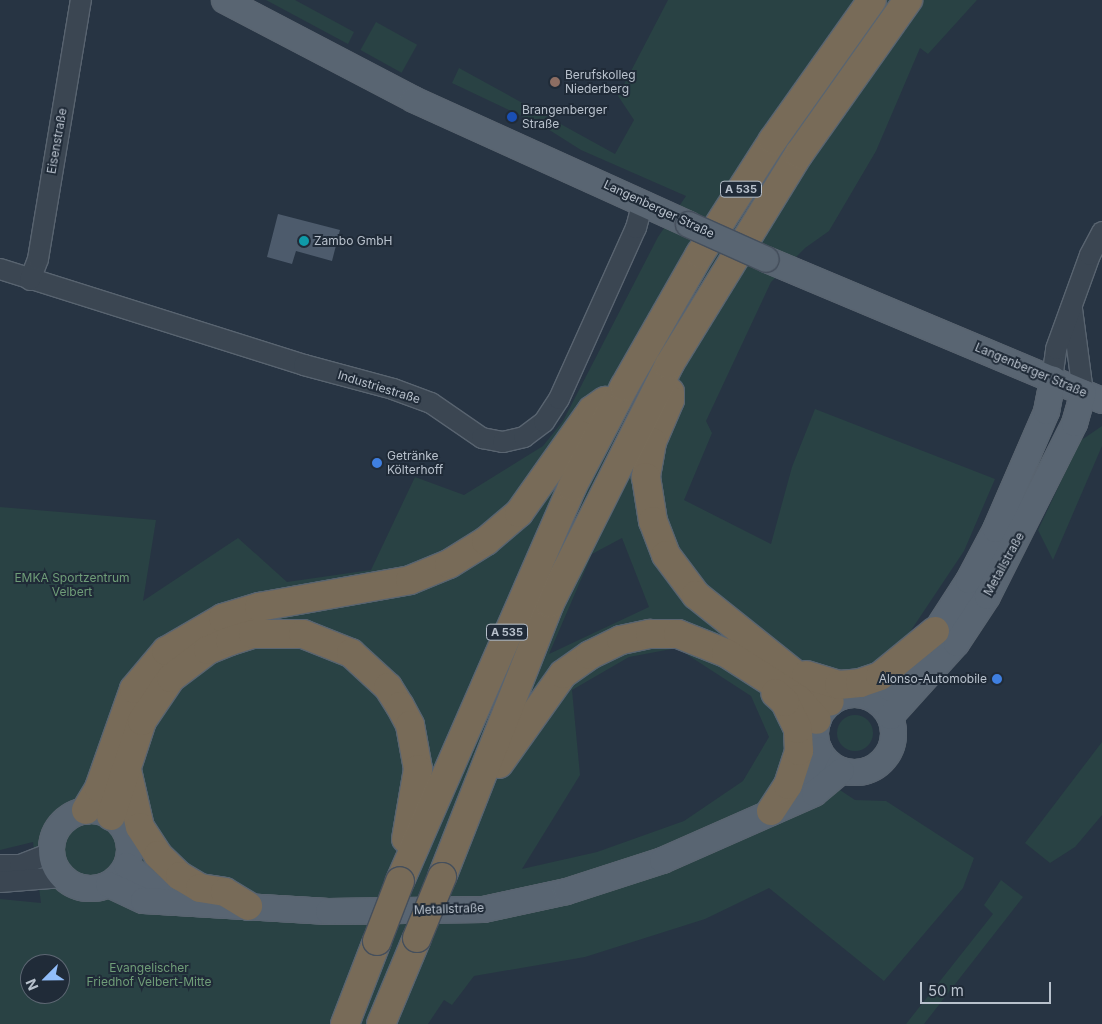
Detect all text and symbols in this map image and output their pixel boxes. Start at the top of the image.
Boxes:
place label: Berufskolleg Niederberg [565,68,636,96]
marker: Berufskolleg Niederberg [549,76,561,88]
place label: Brangenberger Straße [522,103,607,131]
street label: Eisenstraße [44,107,70,175]
marker: Brangenberger Straße [506,111,518,123]
street label: Langenberger Straße [601,177,717,241]
road number: A 535 [720,180,762,198]
place label: Zambo GmbH [314,234,392,248]
marker: Zambo GmbH [298,235,310,247]
street label: Langenberger Straße [973,340,1089,400]
street label: Industriestraße [336,368,422,406]
place label: Getränke Költerhoff [387,449,443,477]
marker: Getränke Költerhoff [371,457,383,469]
street label: Metallstraße [981,530,1027,598]
park label: EMKA Sportzentrum Velbert [14,571,130,599]
road number: A 535 [486,624,528,640]
place label: Alonso-Automobile [879,672,987,686]
marker: Alonso-Automobile [991,673,1003,685]
street label: Metallstraße [414,901,484,917]
north arrow [20,954,70,1004]
park label: Evangelischer Friedhof Velbert-Mitte [87,961,211,989]
scale bar [922,972,1053,1004]
text: N [22,976,42,993]
text: 50 m [928,981,964,1000]

